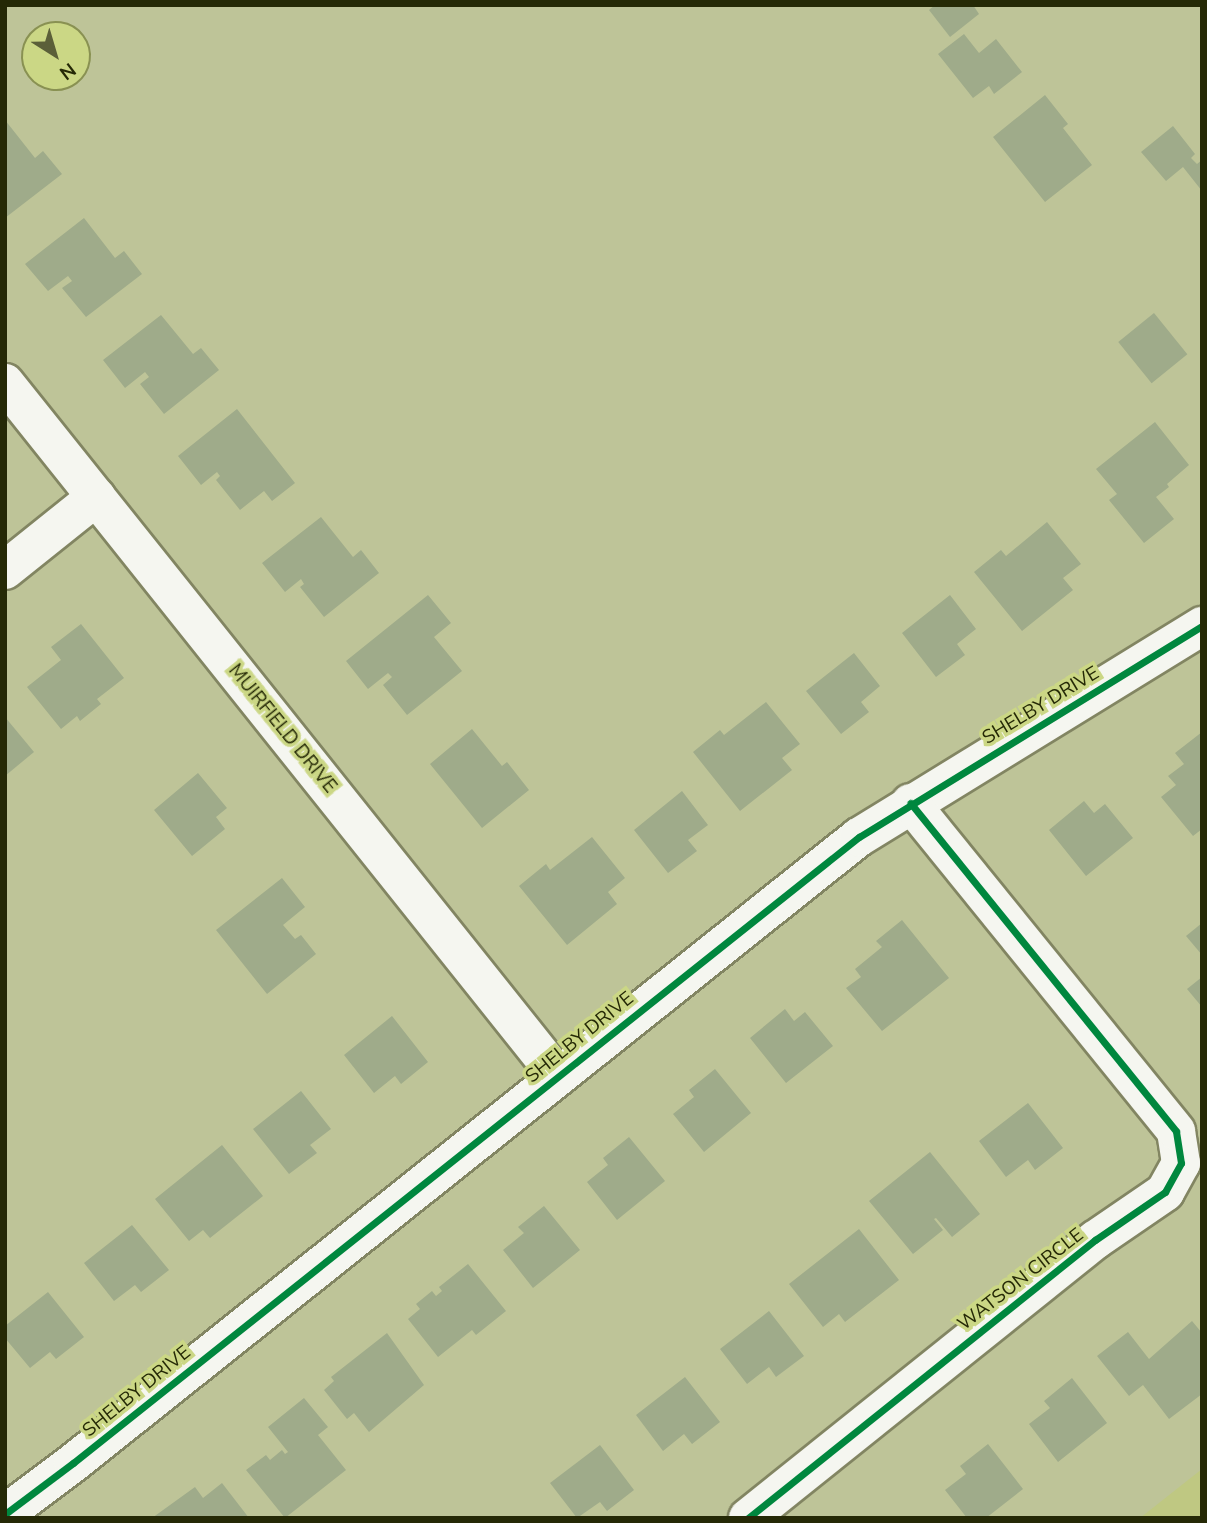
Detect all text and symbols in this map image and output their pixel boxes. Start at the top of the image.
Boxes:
north arrow [21,21,91,91]
text: N [54,57,81,86]
street label: MUIRFIELD DRIVE [223,660,341,798]
street label: SHELBY DRIVE [978,662,1104,750]
street label: SHELBY DRIVE [521,988,639,1088]
street label: WATSON CIRCLE [954,1224,1088,1336]
street label: SHELBY DRIVE [78,1342,196,1442]

